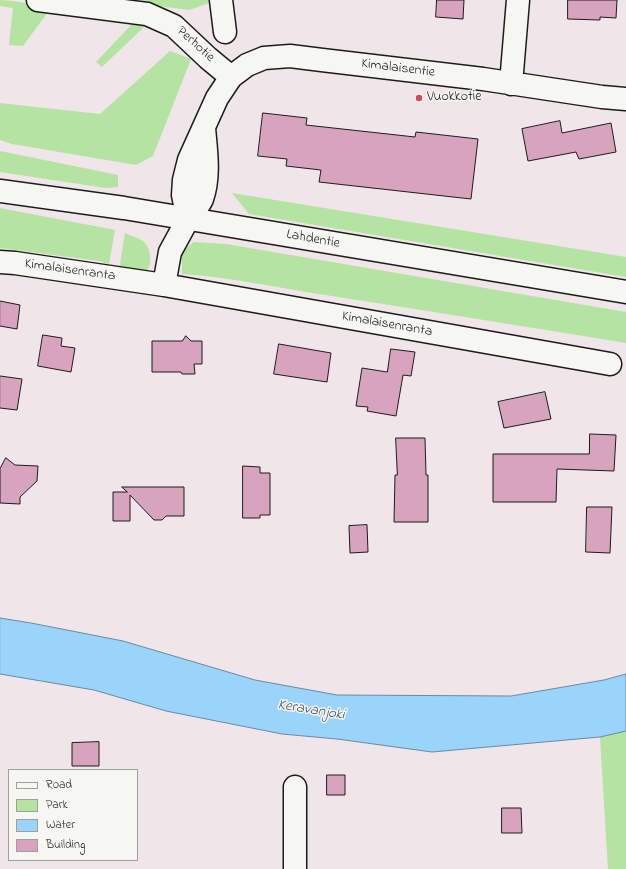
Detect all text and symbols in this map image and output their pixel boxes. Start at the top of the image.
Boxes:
street label: Perhotie [173,24,217,66]
street label: Kimalaisentie [360,56,436,82]
place label: Vuokkotie [427,90,481,106]
marker: Vuokkotie [414,93,424,103]
street label: Lahdentie [285,227,341,253]
street label: Kimalaisenranta [24,256,116,286]
street label: Kimalaisenranta [340,309,434,341]
water label: Keravanjoki [276,697,346,725]
legend [8,769,138,861]
text: Road [46,776,72,794]
text: Park [46,796,68,814]
text: Water [46,816,75,834]
text: Building [46,836,85,854]

